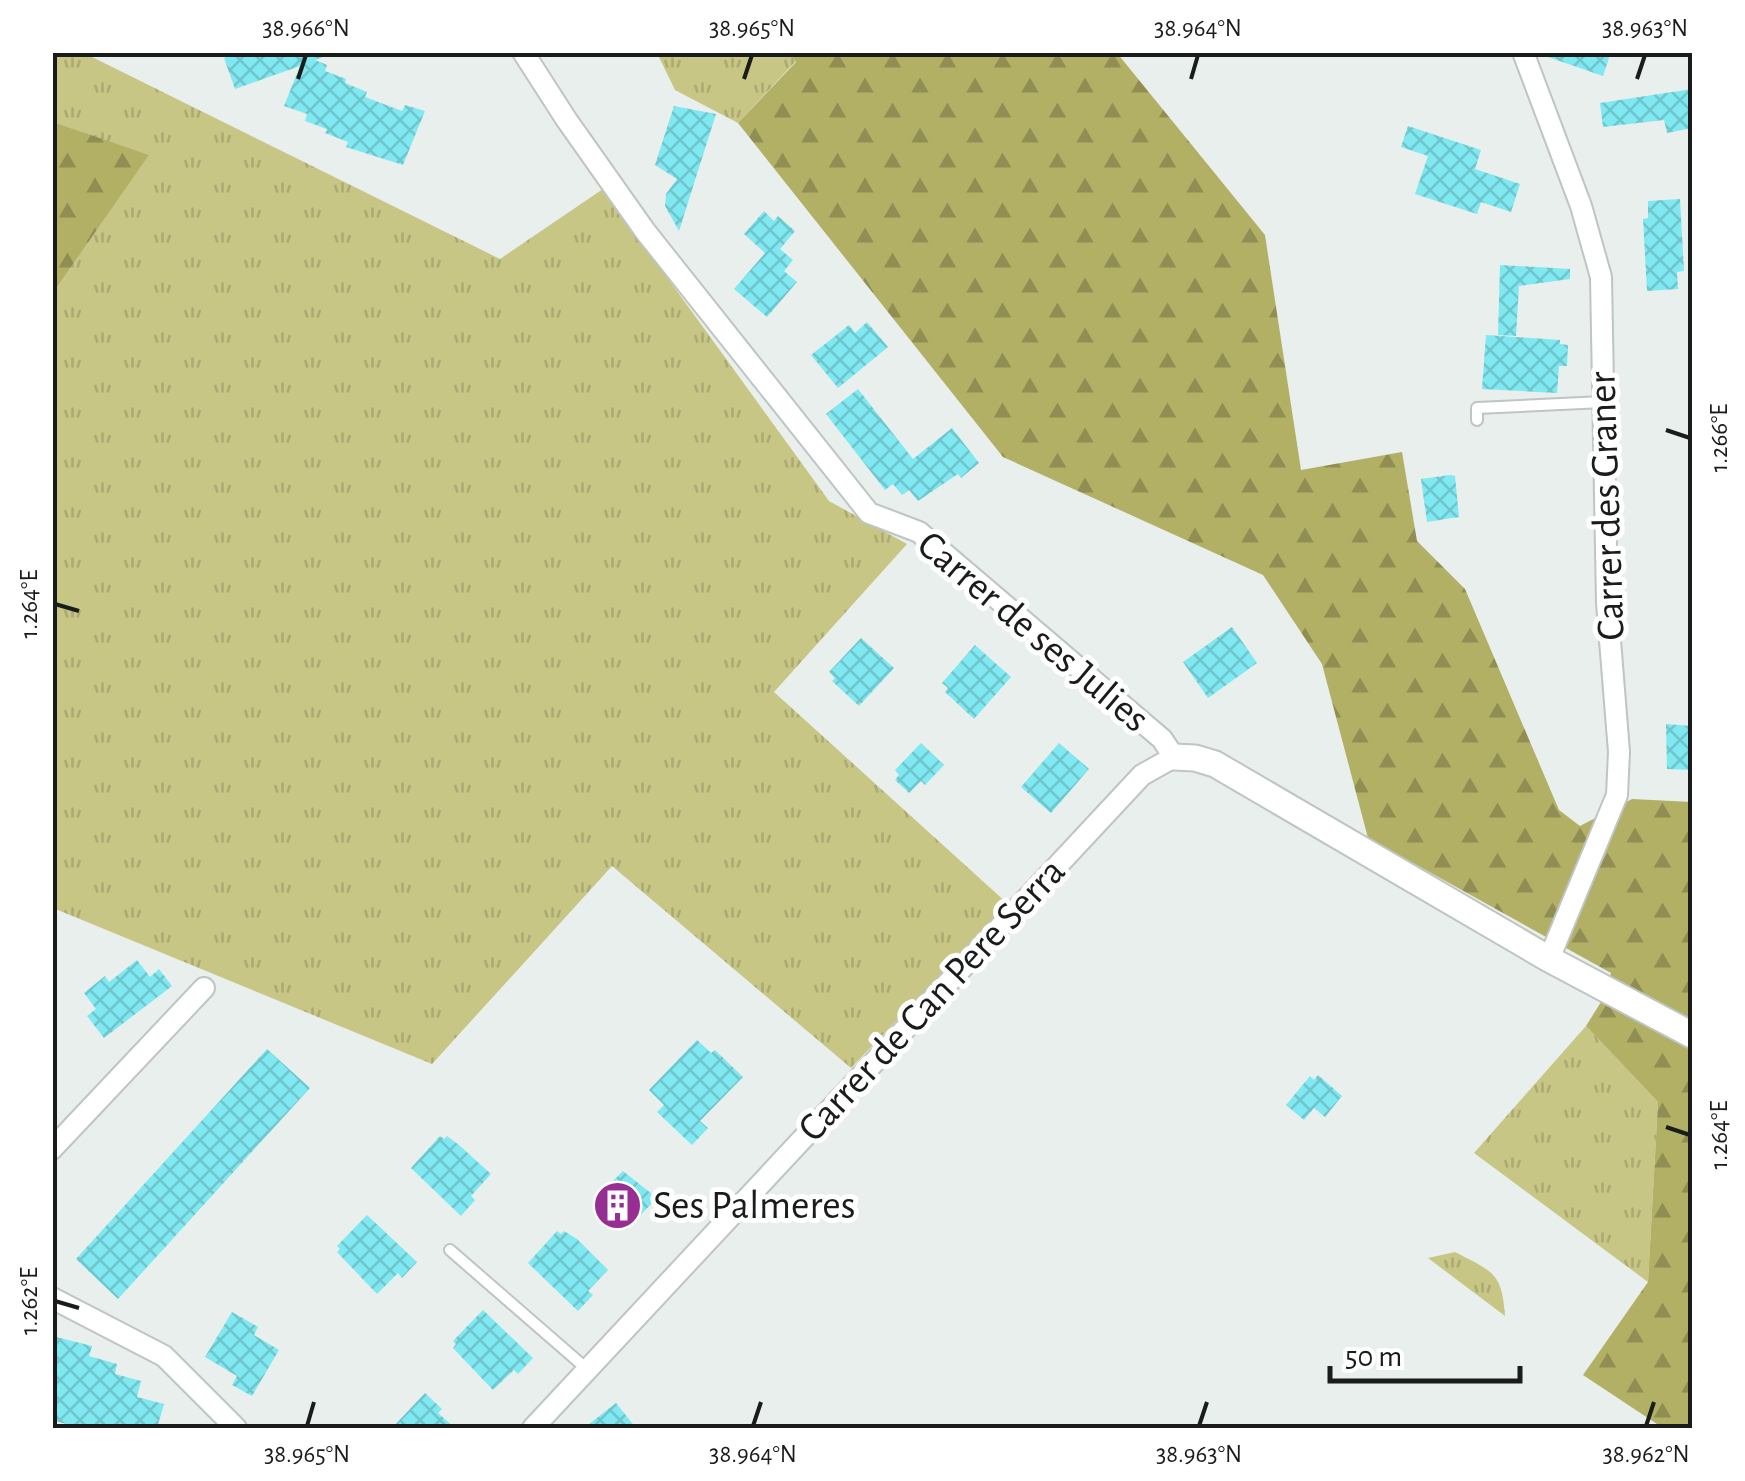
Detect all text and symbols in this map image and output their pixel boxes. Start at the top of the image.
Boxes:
text: 38.966°N [262,16,350,41]
text: 38.965°N [709,16,795,41]
text: 38.964°N [1154,16,1242,41]
text: 38.963°N [1602,16,1688,41]
street label: Carrer des Graner [1582,371,1632,641]
text: 1.266°E [1707,404,1732,472]
street label: Carrer de ses Julies [910,524,1156,740]
text: 1.264°E [17,570,42,638]
street label: Carrer de Can Pere Serra [791,851,1073,1149]
text: 1.264°E [1707,1101,1732,1169]
building icon: Ses Palmeres [592,1180,644,1232]
place label: Ses Palmeres [653,1186,856,1226]
text: 1.262°E [17,1267,42,1335]
scale bar [1330,1321,1520,1383]
text: 50 m [1345,1342,1402,1372]
text: 38.965°N [264,1442,350,1467]
text: 38.964°N [709,1442,797,1467]
text: 38.963°N [1156,1442,1242,1467]
text: 38.962°N [1602,1442,1690,1467]

